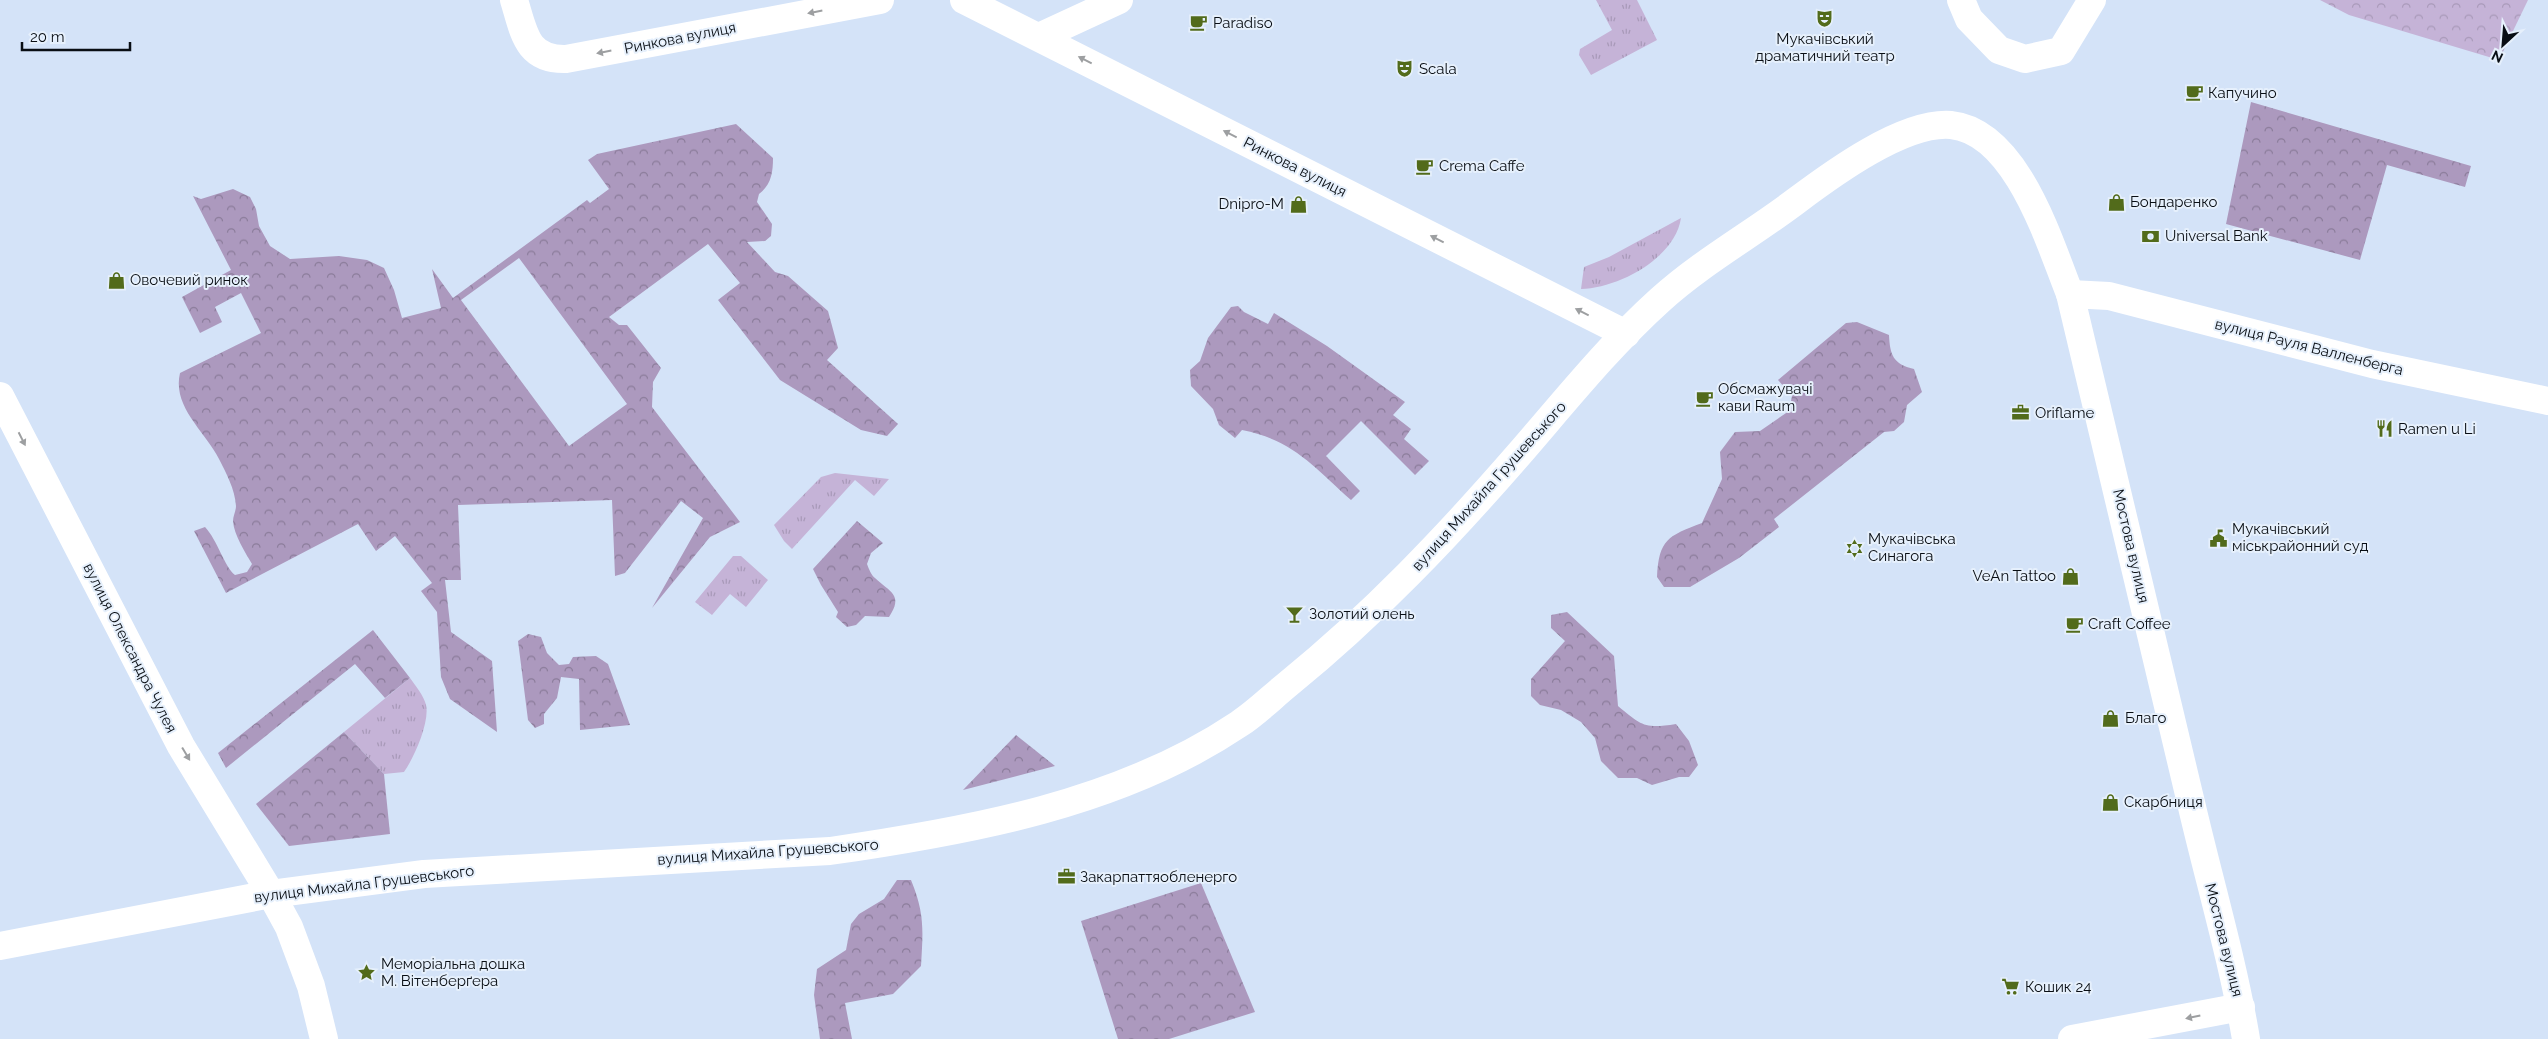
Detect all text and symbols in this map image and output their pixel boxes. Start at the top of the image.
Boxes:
theatre icon: Мукачівський драматичний театр [1815,8,1835,28]
one-way arrow [807,9,823,17]
cafe icon: Paradiso [1189,13,1209,33]
place label: Paradiso [1213,14,1273,32]
street label: Ринкова вулиця [623,18,737,58]
scale bar [22,20,130,52]
north arrow [2478,20,2528,70]
text: 20 m [30,28,65,46]
place label: Мукачівський драматичний театр [1755,30,1895,65]
text: N [2489,47,2506,66]
one-way arrow [595,48,611,56]
one-way arrow [1078,56,1092,64]
theatre icon: Scala [1395,59,1415,79]
place label: Scala [1419,60,1457,78]
cafe icon: Капучино [2184,83,2204,103]
place label: Капучино [2208,84,2277,102]
one-way arrow [1223,130,1237,138]
street label: Ринкова вулиця [1240,133,1350,201]
cafe icon: Crema Caffe [1415,156,1435,176]
place label: Crema Caffe [1439,157,1525,175]
shop icon: Бондаренко [2106,192,2126,212]
place label: Бондаренко [2130,193,2218,211]
shop icon: Dnipro-M [1288,194,1308,214]
place label: Dnipro-M [1219,195,1284,213]
bank icon: Universal Bank [2141,226,2161,246]
place label: Universal Bank [2165,227,2268,245]
one-way arrow [1430,235,1444,243]
shop icon: Овочевий ринок [106,270,126,290]
place label: Овочевий ринок [130,271,248,289]
one-way arrow [1575,308,1589,316]
street label: вулиця Рауля Валленберга [2213,315,2405,379]
place label: Обсмажувачі кави Raum [1718,380,1813,415]
cafe icon: Обсмажувачі кави Raum [1694,388,1714,408]
street label: вулиця Михайла Грушевського [1408,398,1570,574]
office icon: Oriflame [2011,403,2031,423]
place label: Oriflame [2035,404,2094,422]
restaurant icon: Ramen u Li [2374,419,2394,439]
place label: Ramen u Li [2398,420,2476,438]
one-way arrow [18,432,26,446]
street label: Мостова вулиця [2109,487,2153,605]
place label: Мукачівський міськрайонний суд [2232,520,2369,555]
public building icon: Мукачівський міськрайонний суд [2208,528,2228,548]
place label: Мукачівська Синагога [1868,530,1956,565]
synagogue icon: Мукачівська Синагога [1844,538,1864,558]
street label: вулиця Олександра Чулея [79,560,181,736]
shop icon: VeAn Tattoo [2060,566,2080,586]
place label: VeAn Tattoo [1972,567,2056,585]
bar icon: Золотий олень [1285,604,1305,624]
place label: Золотий олень [1309,605,1415,623]
cafe icon: Craft Coffee [2064,614,2084,634]
place label: Craft Coffee [2088,615,2171,633]
shop icon: Благо [2101,708,2121,728]
place label: Благо [2125,709,2167,727]
one-way arrow [181,748,190,761]
shop icon: Скарбниця [2100,792,2120,812]
place label: Скарбниця [2124,793,2203,811]
street label: вулиця Михайла Грушевського [657,835,879,869]
street label: вулиця Михайла Грушевського [253,862,475,906]
office icon: Закарпаттяобленерго [1056,867,1076,887]
place label: Закарпаттяобленерго [1080,868,1237,886]
street label: Мостова вулиця [2201,881,2247,999]
place label: Меморіальна дошка М. Вітенберґера [381,955,525,990]
place icon: Меморіальна дошка М. Вітенберґера [357,963,377,983]
supermarket icon: Кошик 24 [2001,977,2021,997]
place label: Кошик 24 [2025,978,2091,996]
one-way arrow [2186,1013,2201,1021]

